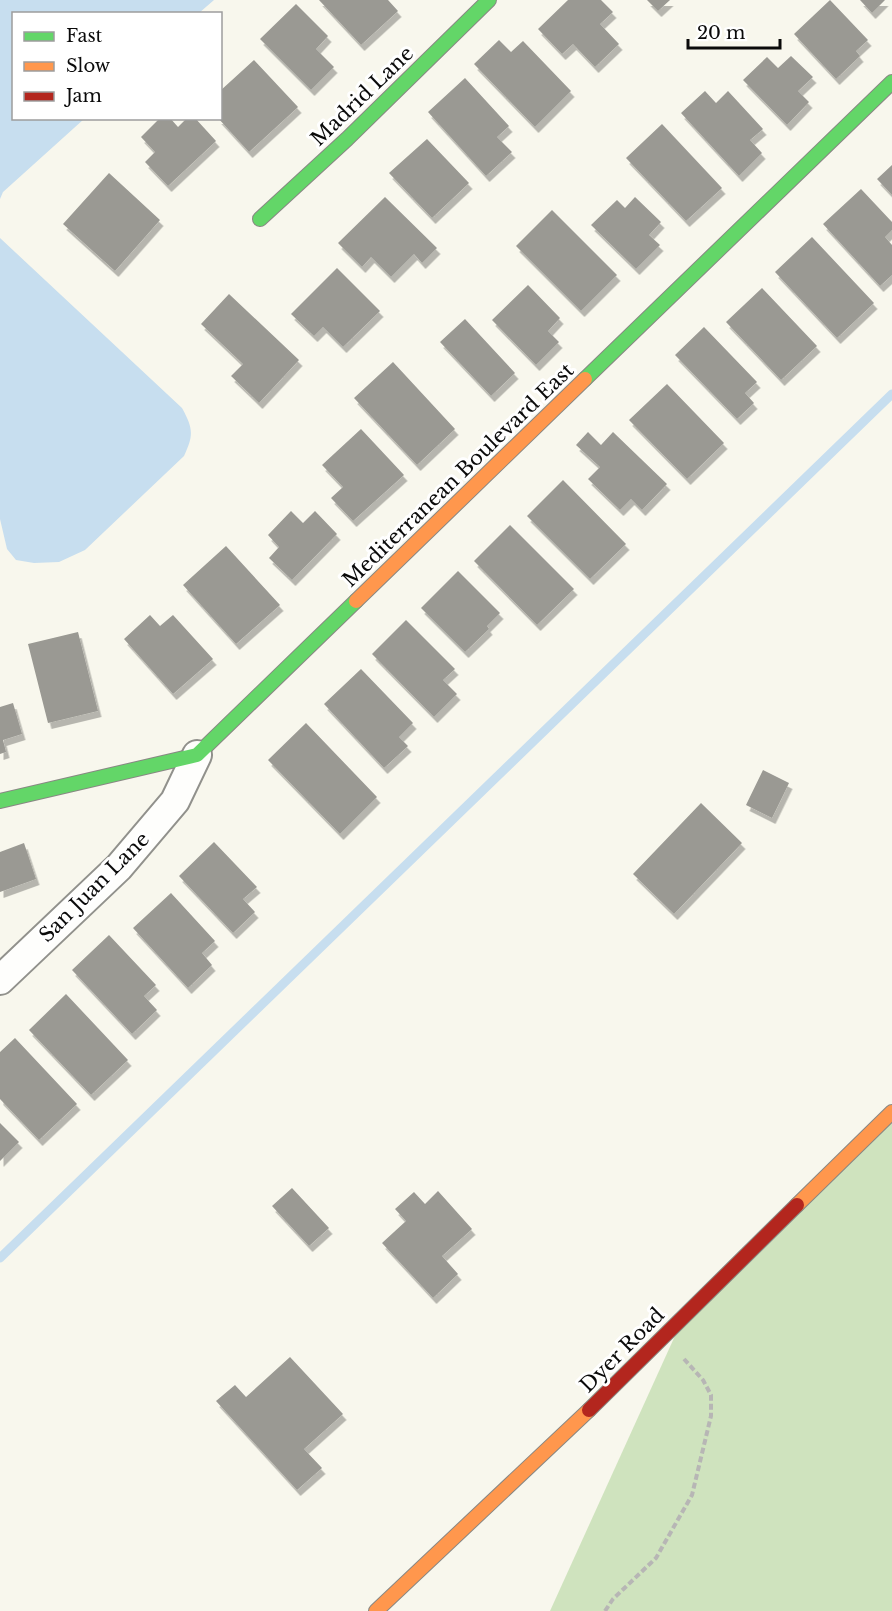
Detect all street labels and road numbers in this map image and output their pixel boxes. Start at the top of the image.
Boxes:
street label: Madrid Lane [306,41,418,151]
street label: Mediterranean Boulevard East [338,358,579,592]
street label: San Juan Lane [34,827,154,947]
street label: Dyer Road [575,1303,669,1397]

